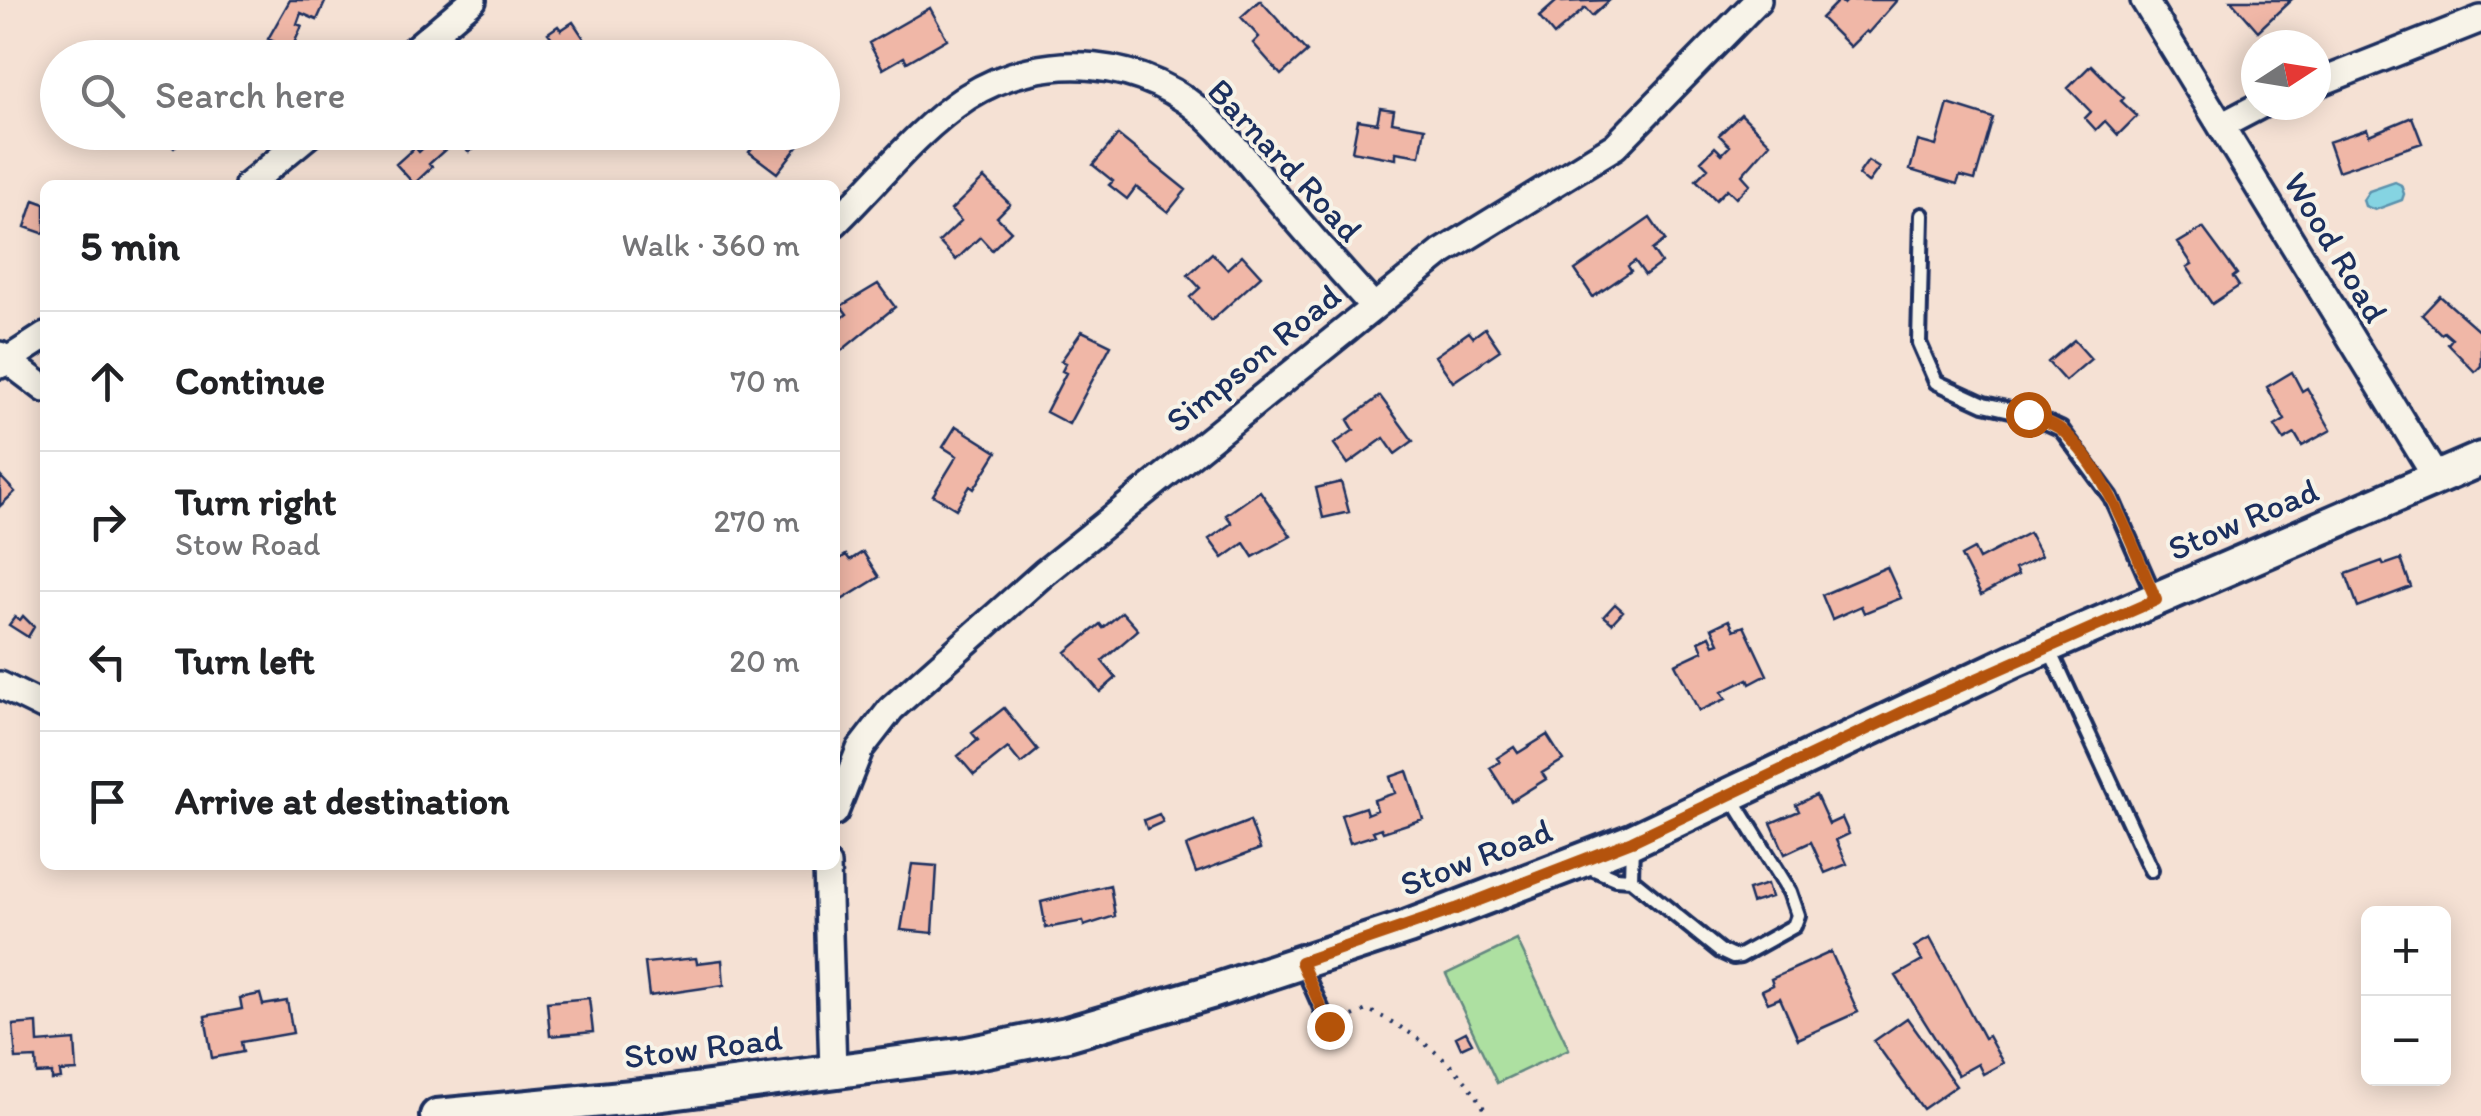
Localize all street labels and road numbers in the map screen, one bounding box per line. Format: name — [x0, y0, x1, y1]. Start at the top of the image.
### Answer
street label: Barnard Road — [1199, 70, 1371, 250]
street label: Wood Road — [2275, 164, 2397, 330]
street label: Simpson Road — [1157, 275, 1349, 441]
street label: Stow Road — [2162, 469, 2324, 569]
street label: Stow Road — [1394, 809, 1558, 905]
street label: Stow Road — [621, 1016, 785, 1078]

